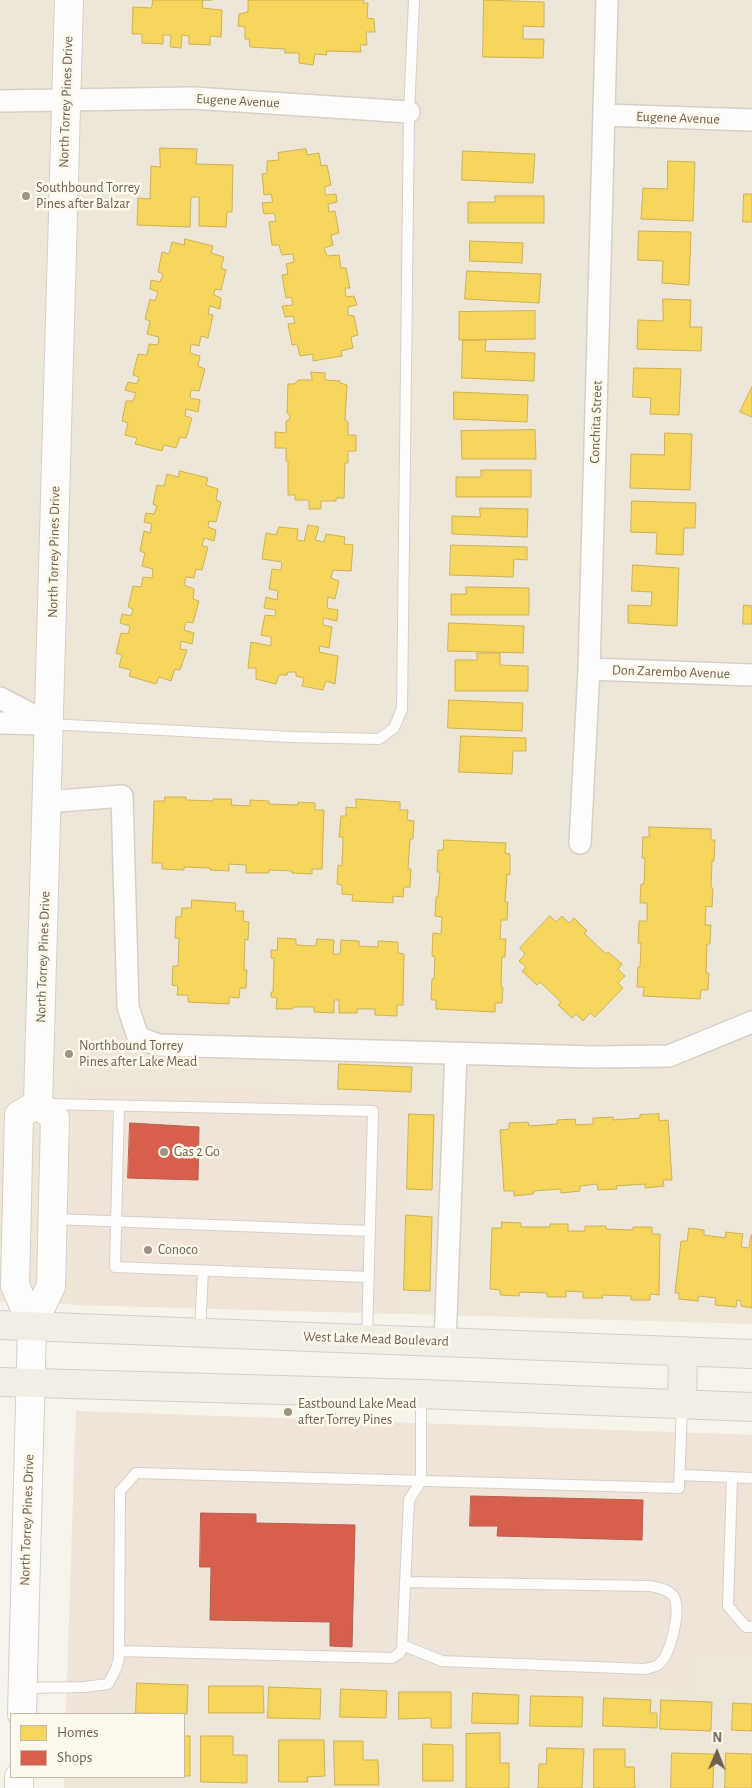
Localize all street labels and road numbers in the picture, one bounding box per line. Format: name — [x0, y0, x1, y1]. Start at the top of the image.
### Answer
street label: North Torrey Pines Drive — [55, 36, 77, 168]
street label: Eugene Avenue — [196, 90, 280, 112]
street label: Eugene Avenue — [636, 108, 720, 128]
street label: Conchita Street — [586, 380, 606, 464]
street label: North Torrey Pines Drive — [44, 486, 64, 618]
street label: Don Zarembo Avenue — [612, 662, 730, 682]
street label: North Torrey Pines Drive — [32, 891, 54, 1023]
street label: West Lake Mead Boulevard — [303, 1328, 449, 1350]
street label: North Torrey Pines Drive — [16, 1454, 38, 1586]

